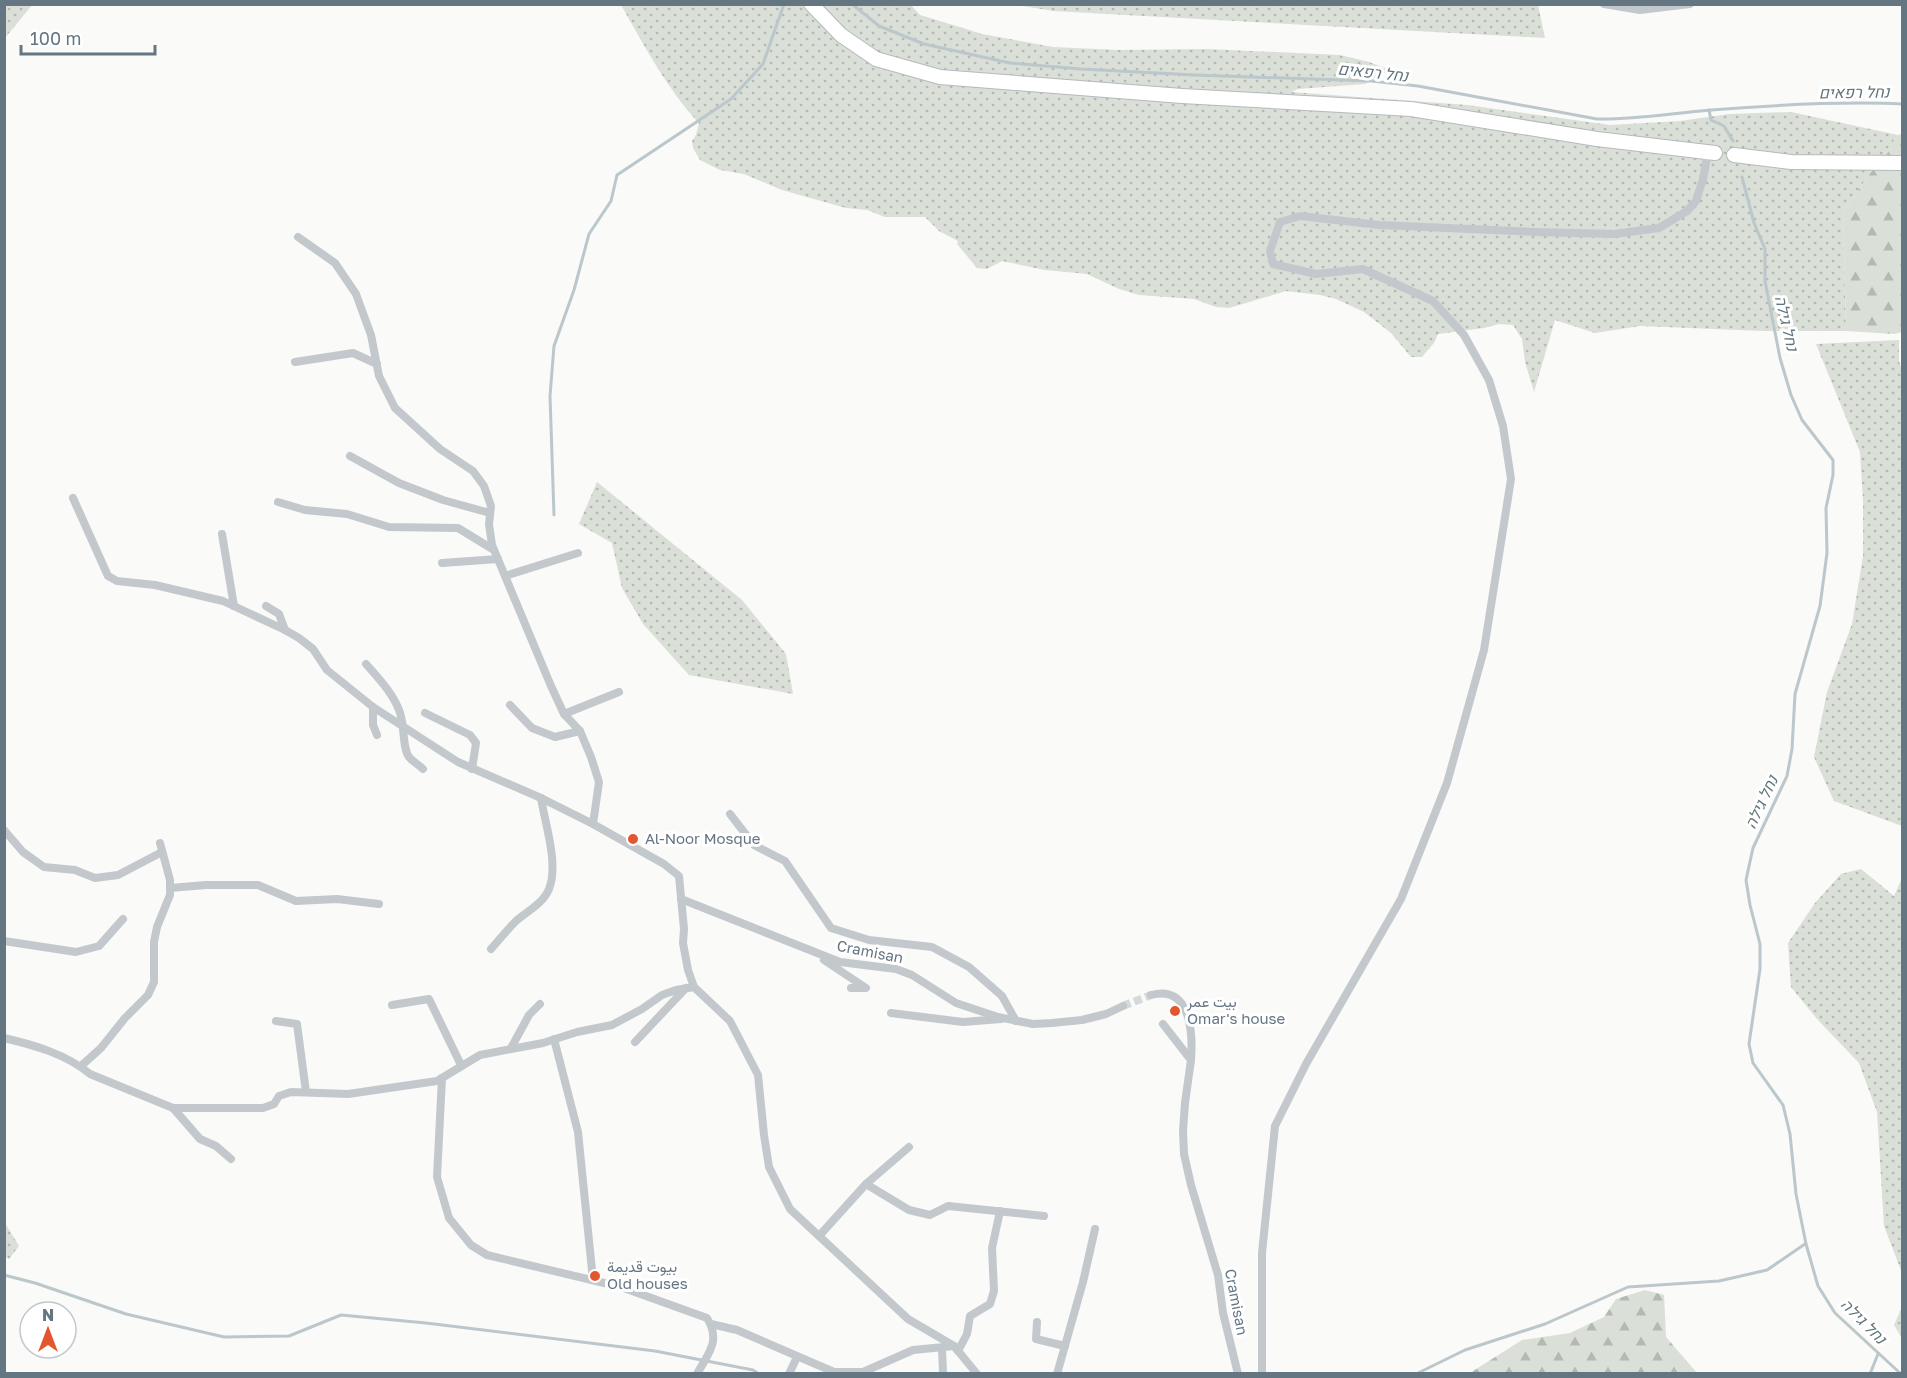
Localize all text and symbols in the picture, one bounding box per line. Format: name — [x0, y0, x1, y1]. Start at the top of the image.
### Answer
scale bar — [21, 18, 154, 56]
text: 100 m — [30, 27, 81, 49]
water label: נחל רפאים — [1337, 58, 1410, 86]
water label: נחל רפאים — [1818, 81, 1891, 103]
water label: נחל גילה — [1771, 293, 1803, 354]
water label: נחל גילה — [1740, 771, 1782, 832]
place label: Al-Noor Mosque — [645, 829, 761, 847]
marker: Al-Noor Mosque — [626, 832, 640, 846]
street label: Cramisan — [835, 936, 905, 966]
place label: بيت عمر Omar's house — [1186, 992, 1286, 1027]
marker: بيت عمر Omar's house — [1168, 1004, 1182, 1018]
place label: بيوت قديمة Old houses — [607, 1257, 688, 1292]
street label: Cramisan — [1222, 1267, 1252, 1337]
marker: بيوت قديمة Old houses — [588, 1269, 602, 1283]
water label: נחל גילה — [1837, 1294, 1892, 1349]
north arrow — [18, 1300, 78, 1360]
text: N — [42, 1305, 54, 1325]

